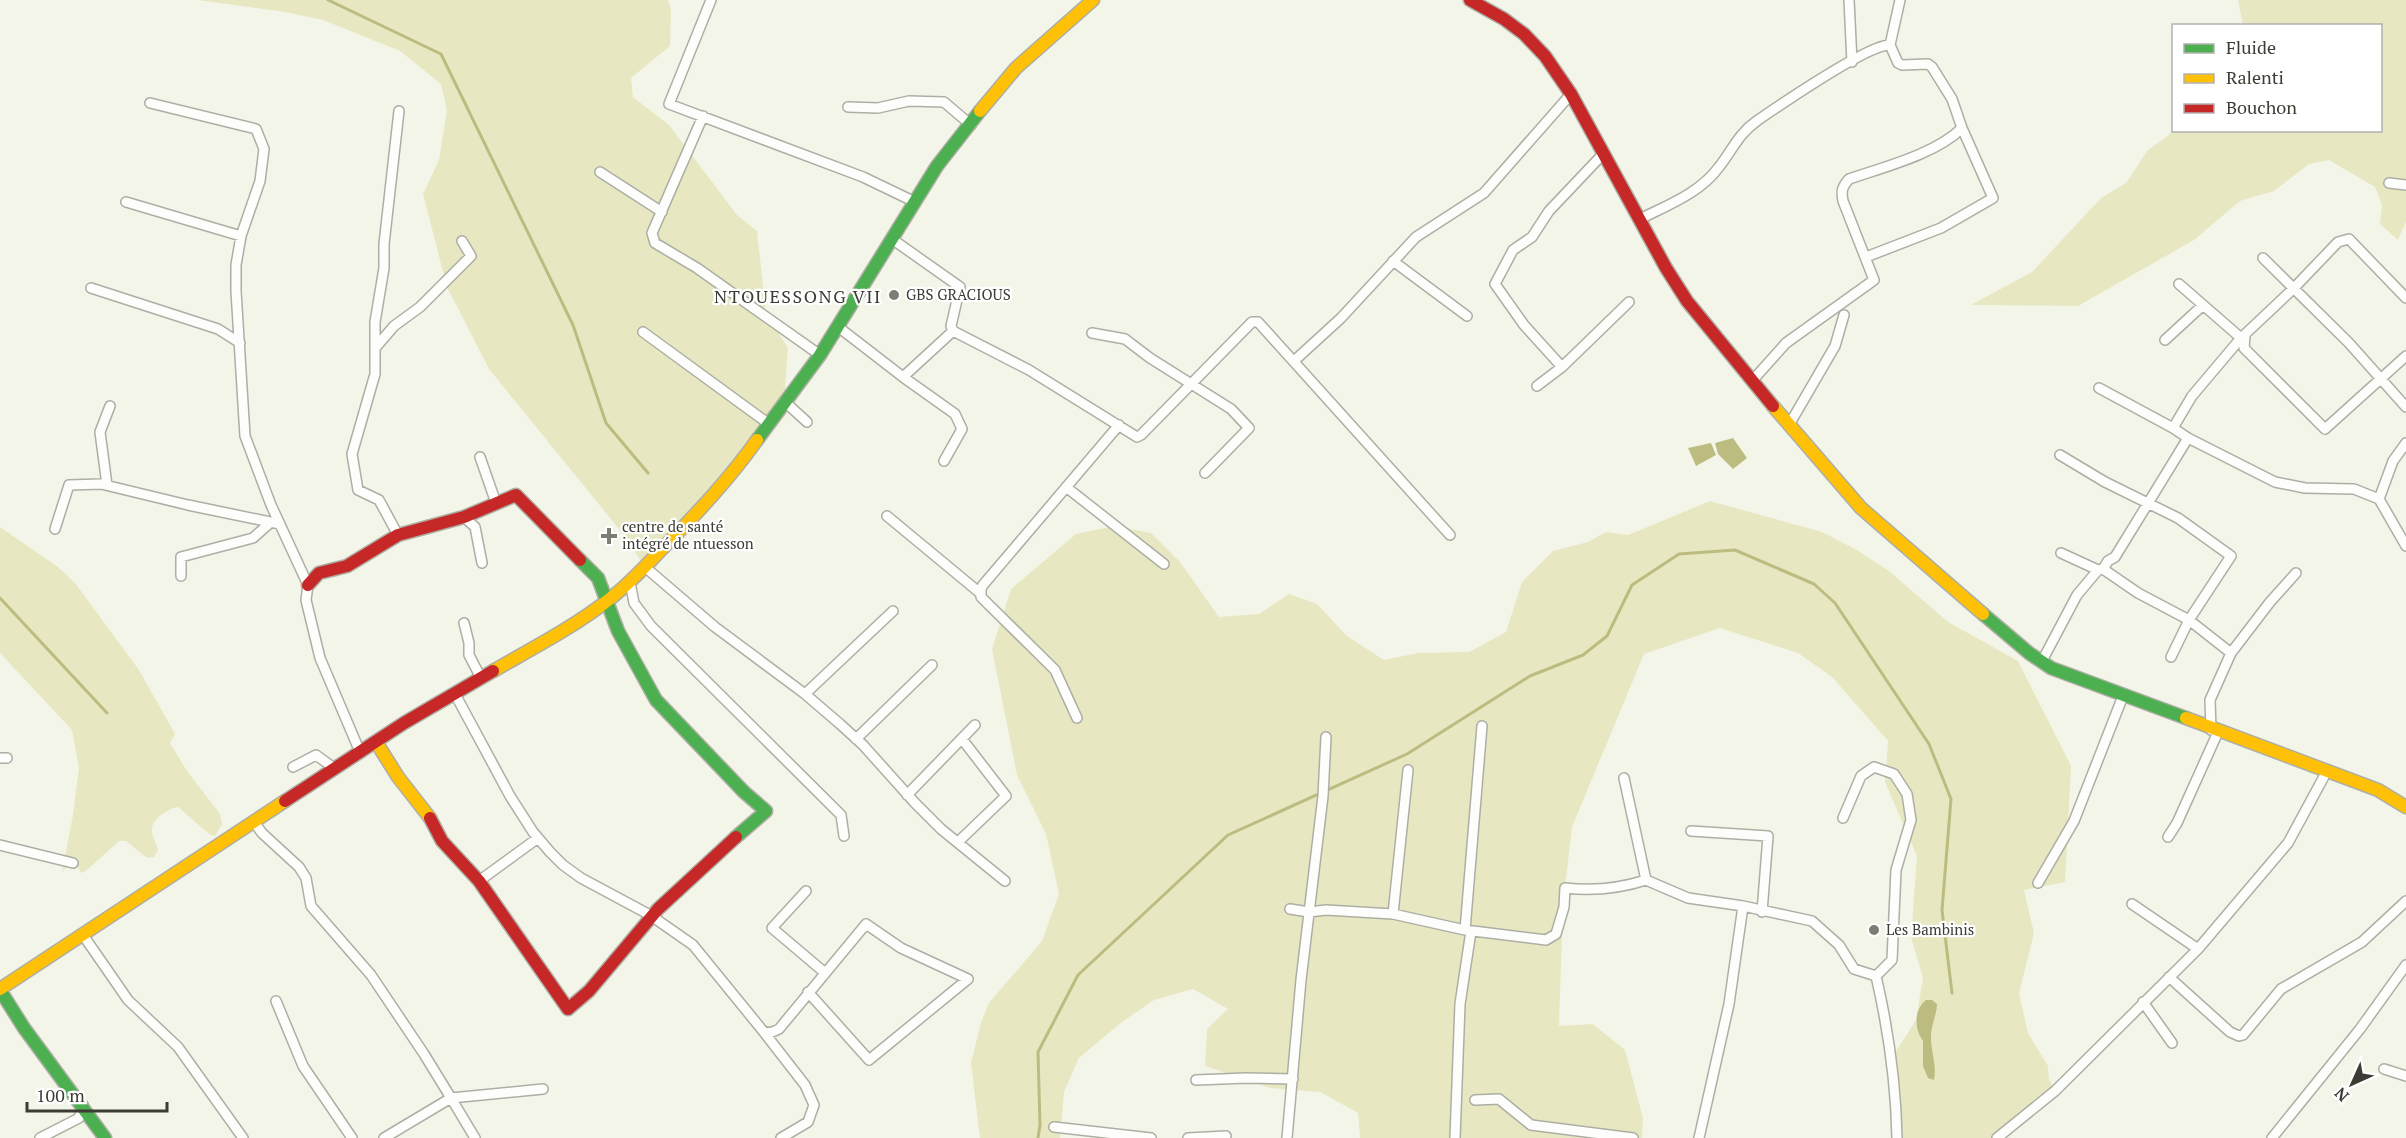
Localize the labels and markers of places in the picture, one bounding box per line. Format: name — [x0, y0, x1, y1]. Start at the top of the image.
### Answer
place label: GBS GRACIOUS — [906, 284, 1011, 304]
marker: GBS GRACIOUS — [887, 288, 901, 302]
place label: centre de santé intégré de ntuesson — [622, 516, 754, 553]
marker: centre de santé intégré de ntuesson — [600, 527, 618, 545]
place label: Les Bambinis — [1886, 919, 1974, 939]
marker: Les Bambinis — [1867, 923, 1881, 937]

